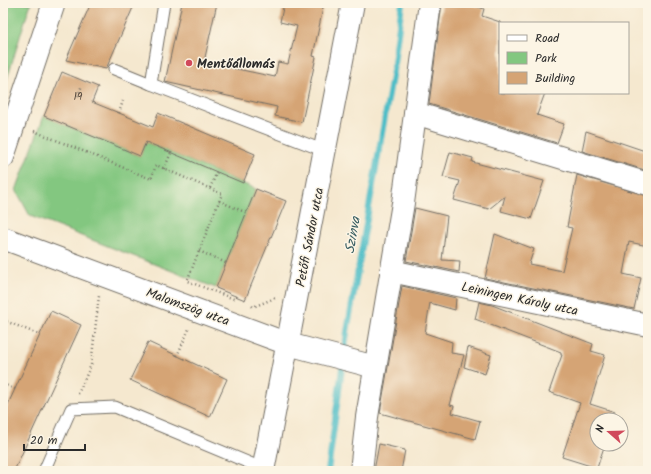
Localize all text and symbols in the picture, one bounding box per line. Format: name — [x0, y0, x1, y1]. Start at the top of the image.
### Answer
legend — [499, 22, 629, 94]
text: Road — [535, 29, 560, 48]
text: Park — [535, 49, 557, 68]
place label: Mentőállomás — [197, 54, 275, 75]
marker: Mentőállomás — [184, 58, 194, 68]
text: Building — [535, 69, 575, 88]
house number: 19 — [74, 88, 83, 106]
street label: Petőfi Sándor utca — [291, 186, 330, 289]
water label: Szinva — [339, 214, 367, 255]
street label: Leiningen Károly utca — [459, 277, 580, 322]
street label: Malomszög utca — [143, 283, 232, 332]
north arrow — [589, 412, 629, 452]
text: N — [591, 423, 610, 435]
scale bar — [24, 426, 85, 452]
text: 20 m — [30, 431, 58, 450]

